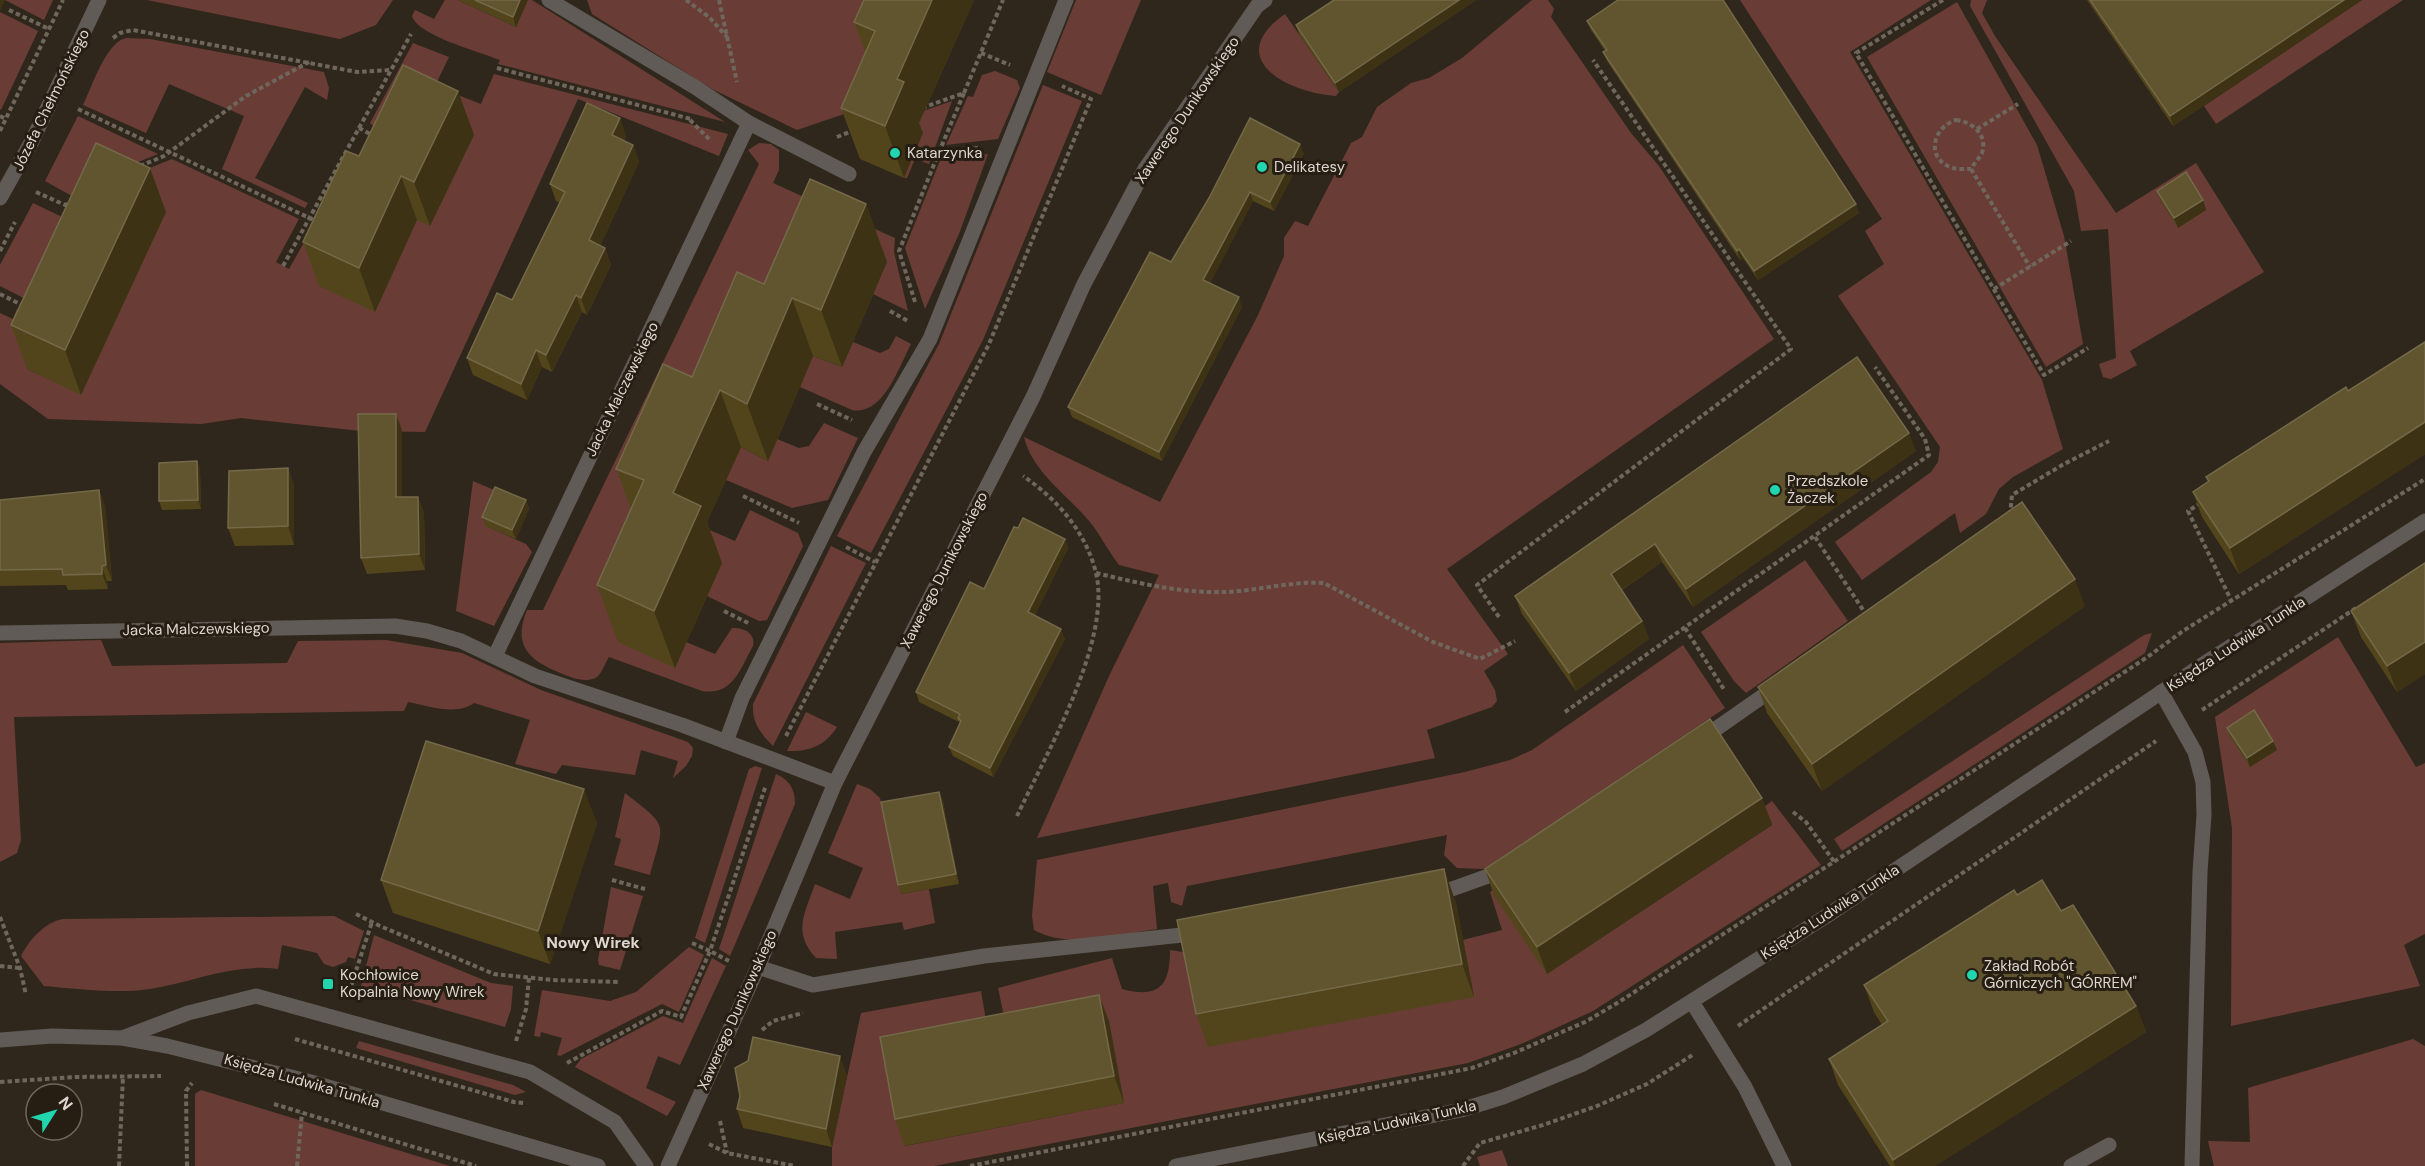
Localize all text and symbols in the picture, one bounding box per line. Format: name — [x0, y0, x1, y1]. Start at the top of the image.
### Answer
street label: Józefa Chełmońskiego — [8, 26, 94, 174]
street label: Xawerego Dunikowskiego — [1130, 32, 1244, 187]
place label: Katarzynka — [907, 143, 982, 163]
marker: Katarzynka — [888, 146, 902, 160]
place label: Delikatesy — [1274, 157, 1346, 177]
marker: Delikatesy — [1255, 160, 1269, 174]
street label: Jacka Malczewskiego — [581, 318, 663, 460]
place label: Przedszkole Żaczek — [1787, 471, 1868, 508]
marker: Przedszkole Żaczek — [1768, 483, 1782, 497]
street label: Xawerego Dunikowskiego — [896, 488, 992, 652]
street label: Księdza Ludwika Tunkla — [2163, 592, 2309, 696]
street label: Jacka Malczewskiego — [122, 618, 270, 640]
street label: Księdza Ludwika Tunkla — [1757, 860, 1903, 964]
street label: Xawerego Dunikowskiego — [693, 927, 781, 1093]
district label: Nowy Wirek — [546, 932, 641, 953]
place label: Zakład Robót Górniczych "GÓRREM" — [1984, 956, 2137, 993]
place label: Kochłowice Kopalnia Nowy Wirek — [340, 965, 485, 1002]
marker: Zakład Robót Górniczych "GÓRREM" — [1965, 968, 1979, 982]
marker: Kochłowice Kopalnia Nowy Wirek — [321, 977, 335, 991]
street label: Księdza Ludwika Tunkla — [222, 1049, 382, 1113]
north arrow — [24, 1082, 84, 1142]
text: N — [54, 1092, 77, 1114]
street label: Księdza Ludwika Tunkla — [1316, 1095, 1478, 1149]

